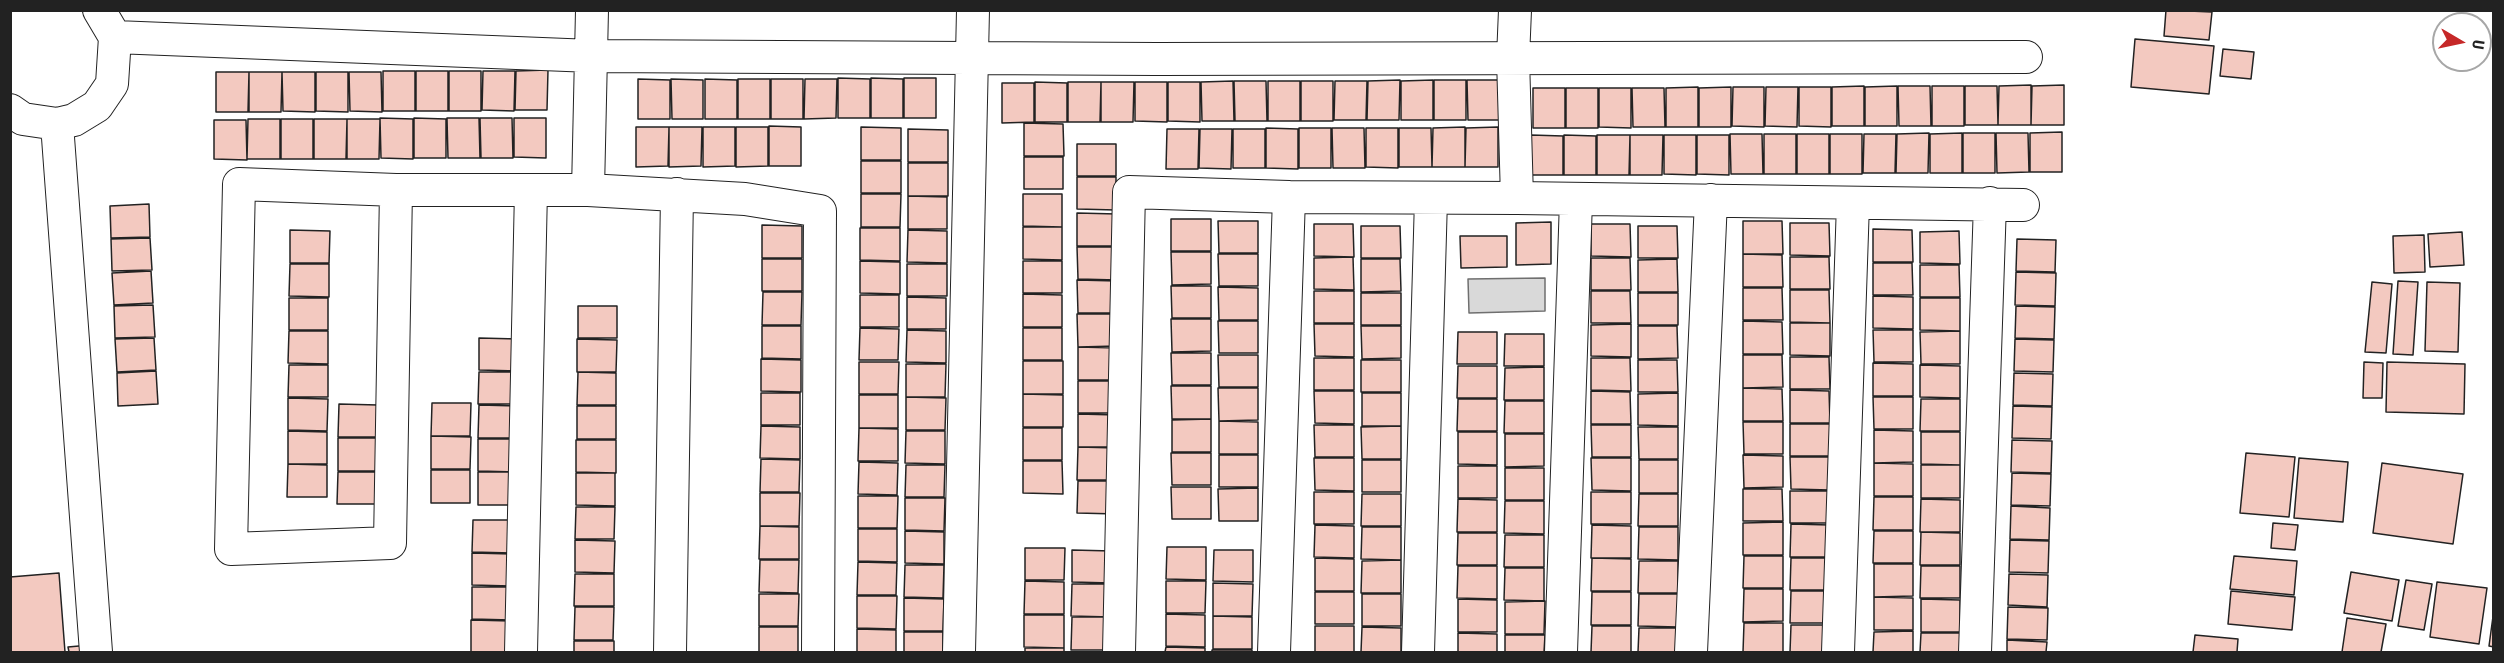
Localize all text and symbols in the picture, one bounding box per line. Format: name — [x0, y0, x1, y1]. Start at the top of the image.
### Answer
north arrow — [2432, 12, 2492, 72]
text: U — [2468, 39, 2488, 51]

